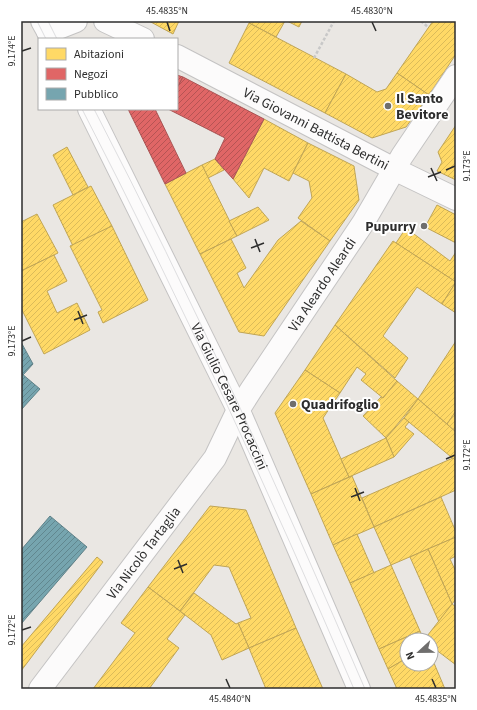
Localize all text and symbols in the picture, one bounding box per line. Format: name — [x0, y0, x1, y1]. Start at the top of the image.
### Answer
text: 45.4835°N — [146, 4, 188, 18]
text: 45.4830°N — [351, 4, 393, 18]
text: 9.174°E — [5, 36, 19, 66]
legend — [38, 38, 178, 110]
text: Abitazioni — [74, 46, 124, 63]
text: Negozi — [74, 66, 108, 83]
street label: Via Giovanni Battista Bertini — [239, 83, 392, 176]
text: Pubblico — [74, 86, 118, 103]
place label: Il Santo Bevitore — [396, 89, 448, 125]
marker: Il Santo Bevitore — [383, 101, 393, 111]
text: 9.173°E — [460, 151, 474, 181]
place label: Pupurry — [365, 217, 417, 237]
marker: Pupurry — [419, 221, 429, 231]
street label: Via Aleardo Aleardi — [284, 234, 361, 336]
street label: Via Giulio Cesare Procaccini — [185, 320, 272, 473]
text: 9.173°E — [5, 326, 19, 356]
place label: Quadrifoglio — [301, 395, 379, 415]
marker: Quadrifoglio — [288, 399, 298, 409]
text: 9.172°E — [460, 440, 474, 470]
street label: Via Nicolò Tartaglia — [102, 503, 186, 604]
text: 9.172°E — [5, 615, 19, 645]
north arrow — [399, 632, 439, 672]
text: N — [402, 649, 419, 662]
text: 45.4840°N — [209, 692, 251, 706]
text: 45.4835°N — [415, 692, 457, 706]

